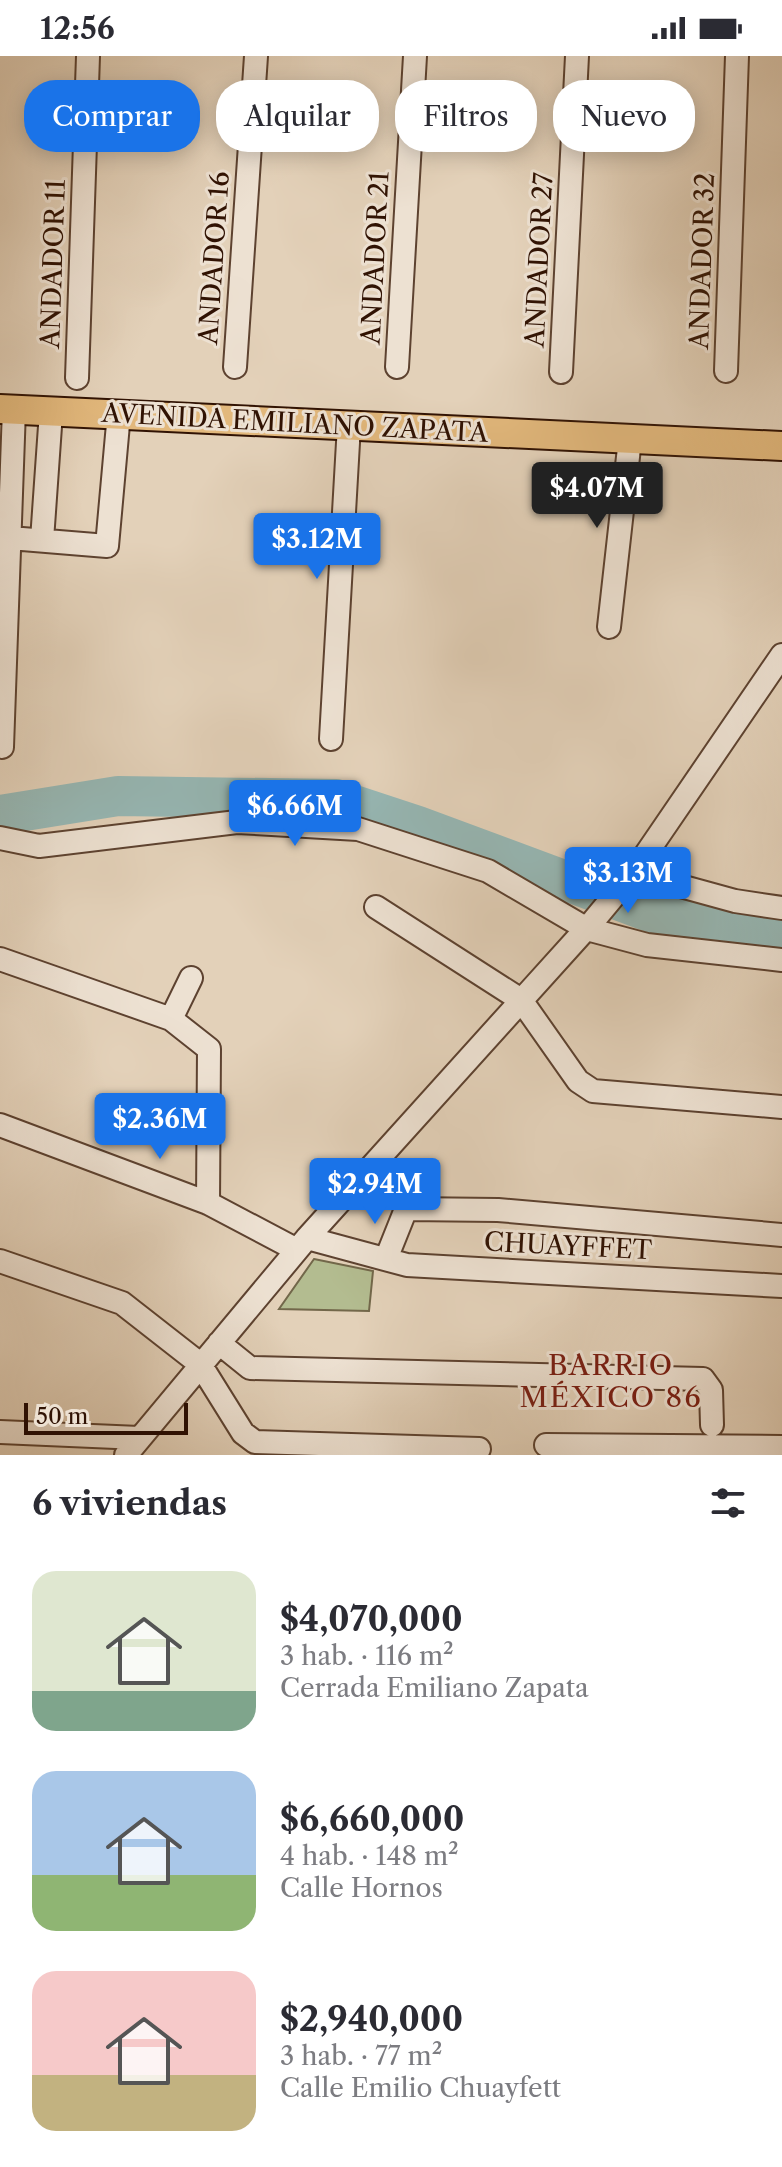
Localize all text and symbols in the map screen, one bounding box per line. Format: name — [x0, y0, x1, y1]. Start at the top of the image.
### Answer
text: 12:56 — [40, 10, 115, 47]
chip: Comprar — [24, 80, 200, 152]
chip: Alquilar — [216, 80, 379, 152]
chip: Filtros — [395, 80, 537, 152]
chip: Nuevo — [553, 80, 695, 152]
street label: ANDADOR 16 — [192, 170, 236, 347]
street label: ANDADOR 21 — [354, 171, 396, 346]
street label: ANDADOR 27 — [518, 171, 560, 349]
street label: ANDADOR 32 — [683, 172, 721, 351]
street label: ANDADOR 11 — [34, 179, 72, 350]
street label: AVENIDA EMILIANO ZAPATA — [100, 397, 490, 449]
pin: $4.07M — [532, 462, 662, 530]
text: $4.07M — [550, 472, 644, 504]
pin: $3.12M — [252, 513, 382, 581]
text: $3.12M — [271, 523, 363, 555]
pin: $6.66M — [230, 780, 360, 848]
text: $6.66M — [247, 790, 343, 822]
pin: $3.13M — [563, 847, 693, 915]
text: $3.13M — [583, 857, 673, 889]
pin: $2.36M — [95, 1093, 225, 1161]
text: $2.36M — [113, 1103, 207, 1135]
pin: $2.94M — [310, 1158, 440, 1226]
text: $2.94M — [328, 1168, 422, 1200]
street label: CHUAYFFET — [483, 1226, 653, 1266]
district label: BARRIO MÉXICO 86 — [519, 1348, 703, 1414]
scale bar — [24, 1399, 188, 1435]
text: 50 m — [36, 1403, 88, 1430]
icon: filters — [706, 1481, 750, 1525]
text: 6 viviendas — [32, 1482, 227, 1524]
text: $4,070,000 — [280, 1598, 463, 1640]
icon: home — [96, 1603, 192, 1699]
text: 3 hab. · 116 m² — [280, 1640, 454, 1672]
text: Cerrada Emiliano Zapata — [280, 1672, 589, 1704]
text: $6,660,000 — [280, 1798, 464, 1840]
icon: home — [96, 1803, 192, 1899]
text: 4 hab. · 148 m² — [280, 1840, 459, 1872]
text: Calle Hornos — [280, 1872, 443, 1904]
text: $2,940,000 — [280, 1998, 463, 2040]
icon: home — [96, 2003, 192, 2099]
text: 3 hab. · 77 m² — [280, 2040, 442, 2072]
text: Calle Emilio Chuayfett — [280, 2072, 561, 2104]

